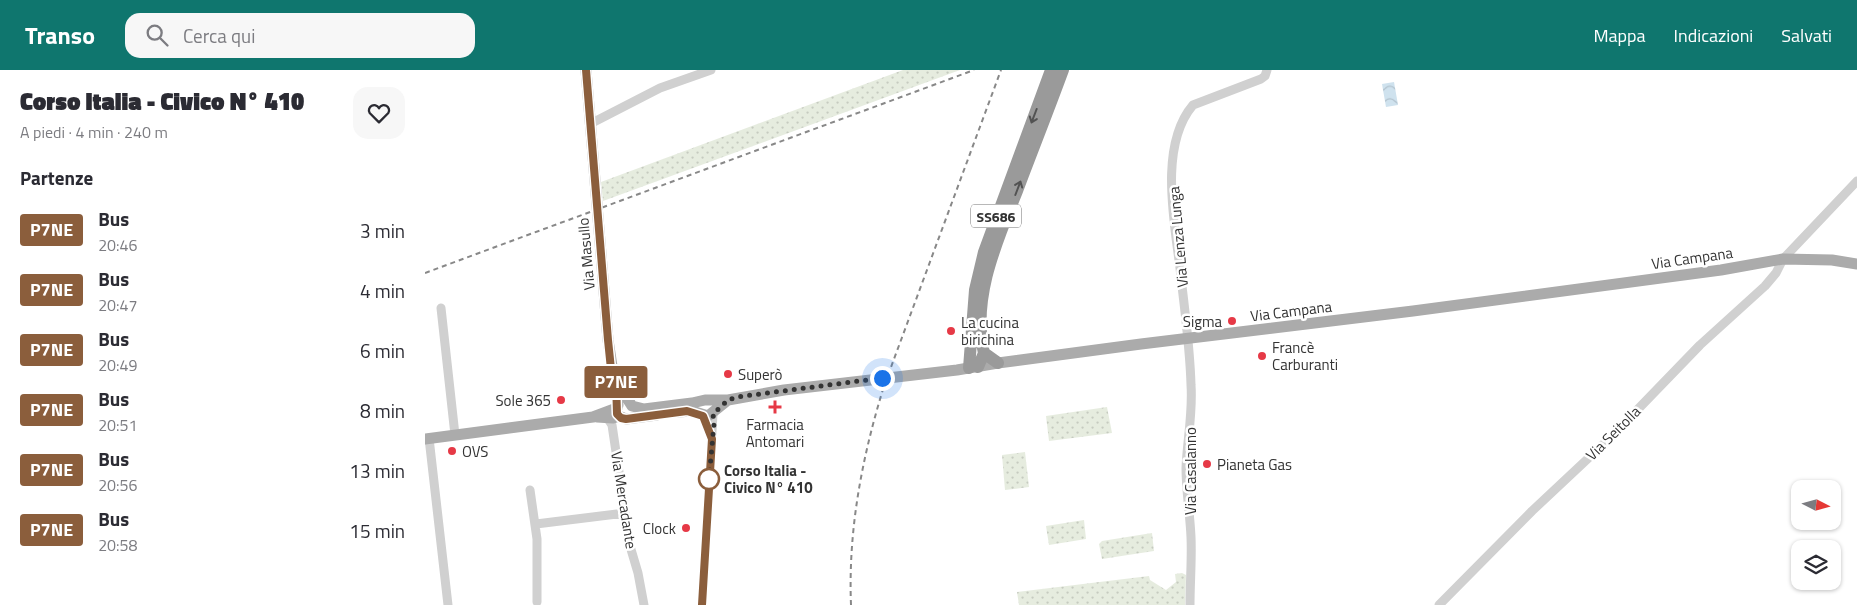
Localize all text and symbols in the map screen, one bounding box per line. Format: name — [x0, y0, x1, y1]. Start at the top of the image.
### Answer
search box — [125, 13, 475, 58]
text: Transo — [25, 17, 95, 53]
icon: search — [143, 21, 171, 49]
text: Cerca qui — [183, 21, 255, 50]
text: Mappa — [1593, 22, 1646, 49]
text: Indicazioni — [1674, 22, 1753, 49]
text: Salvati — [1781, 22, 1832, 49]
text: Corso Italia - Civico N° 410 — [20, 83, 304, 119]
button: heart — [353, 87, 405, 139]
one-way arrow — [1029, 107, 1038, 123]
text: A piedi · 4 min · 240 m — [20, 120, 168, 144]
text: Partenze — [20, 163, 93, 192]
one-way arrow — [1014, 181, 1023, 196]
street label: Via Lenza Lunga — [1162, 185, 1194, 289]
text: Bus — [98, 204, 129, 233]
road number: SS686 — [971, 204, 1021, 228]
text: P7NE — [30, 216, 73, 243]
text: 3 min — [360, 216, 405, 245]
street label: Via Masullo — [571, 217, 601, 291]
text: 20:46 — [98, 233, 137, 257]
street label: Via Campana — [1650, 241, 1735, 275]
text: Bus — [98, 264, 129, 293]
text: P7NE — [30, 276, 73, 303]
text: 4 min — [360, 276, 405, 305]
text: 20:47 — [98, 293, 137, 317]
street label: Via Campana — [1249, 295, 1334, 327]
place label: Sigma — [1183, 310, 1222, 333]
place label: La cucina birichina — [961, 311, 1019, 351]
marker: Sigma — [1226, 315, 1238, 327]
text: Bus — [98, 324, 129, 353]
marker: La cucina birichina — [945, 325, 957, 337]
text: P7NE — [30, 336, 73, 363]
text: 6 min — [360, 336, 405, 365]
place label: Francè Carburanti — [1272, 336, 1338, 376]
marker: Francè Carburanti — [1256, 350, 1268, 362]
text: 20:49 — [98, 353, 137, 377]
place label: Superò — [738, 363, 783, 386]
line badge: P7NE — [581, 366, 651, 398]
your location — [870, 366, 895, 391]
text: P7NE — [594, 368, 638, 395]
marker: Superò — [722, 368, 734, 380]
text: Bus — [98, 384, 129, 413]
place label: Sole 365 — [495, 389, 551, 412]
marker: Sole 365 — [555, 394, 567, 406]
text: P7NE — [30, 396, 73, 423]
text: 8 min — [360, 396, 405, 425]
street label: Via Seitolla — [1580, 400, 1646, 466]
marker: Farmacia Antomari — [769, 401, 781, 413]
text: 20:51 — [98, 413, 137, 437]
place label: Farmacia Antomari — [746, 413, 804, 453]
street label: Via Casalanno — [1179, 427, 1202, 515]
place label: OVS — [462, 440, 488, 463]
text: Bus — [98, 444, 129, 473]
marker: OVS — [446, 445, 458, 457]
street label: Via Mercadante — [605, 450, 643, 550]
place label: Pianeta Gas — [1217, 453, 1292, 476]
text: P7NE — [30, 456, 73, 483]
text: 13 min — [349, 456, 405, 485]
marker: Pianeta Gas — [1201, 458, 1213, 470]
place label: Corso Italia - Civico N° 410 — [724, 459, 813, 499]
marker: Corso Italia - Civico N° 410 — [698, 468, 720, 490]
text: 20:56 — [98, 473, 137, 497]
north arrow — [1791, 480, 1841, 530]
map controls — [1791, 480, 1841, 590]
text: Bus — [98, 504, 129, 533]
text: P7NE — [30, 516, 73, 543]
text: 15 min — [349, 516, 405, 545]
place label: Clock — [643, 517, 676, 540]
marker: Clock — [680, 522, 692, 534]
text: 20:58 — [98, 533, 137, 557]
button: layers — [1791, 540, 1841, 590]

